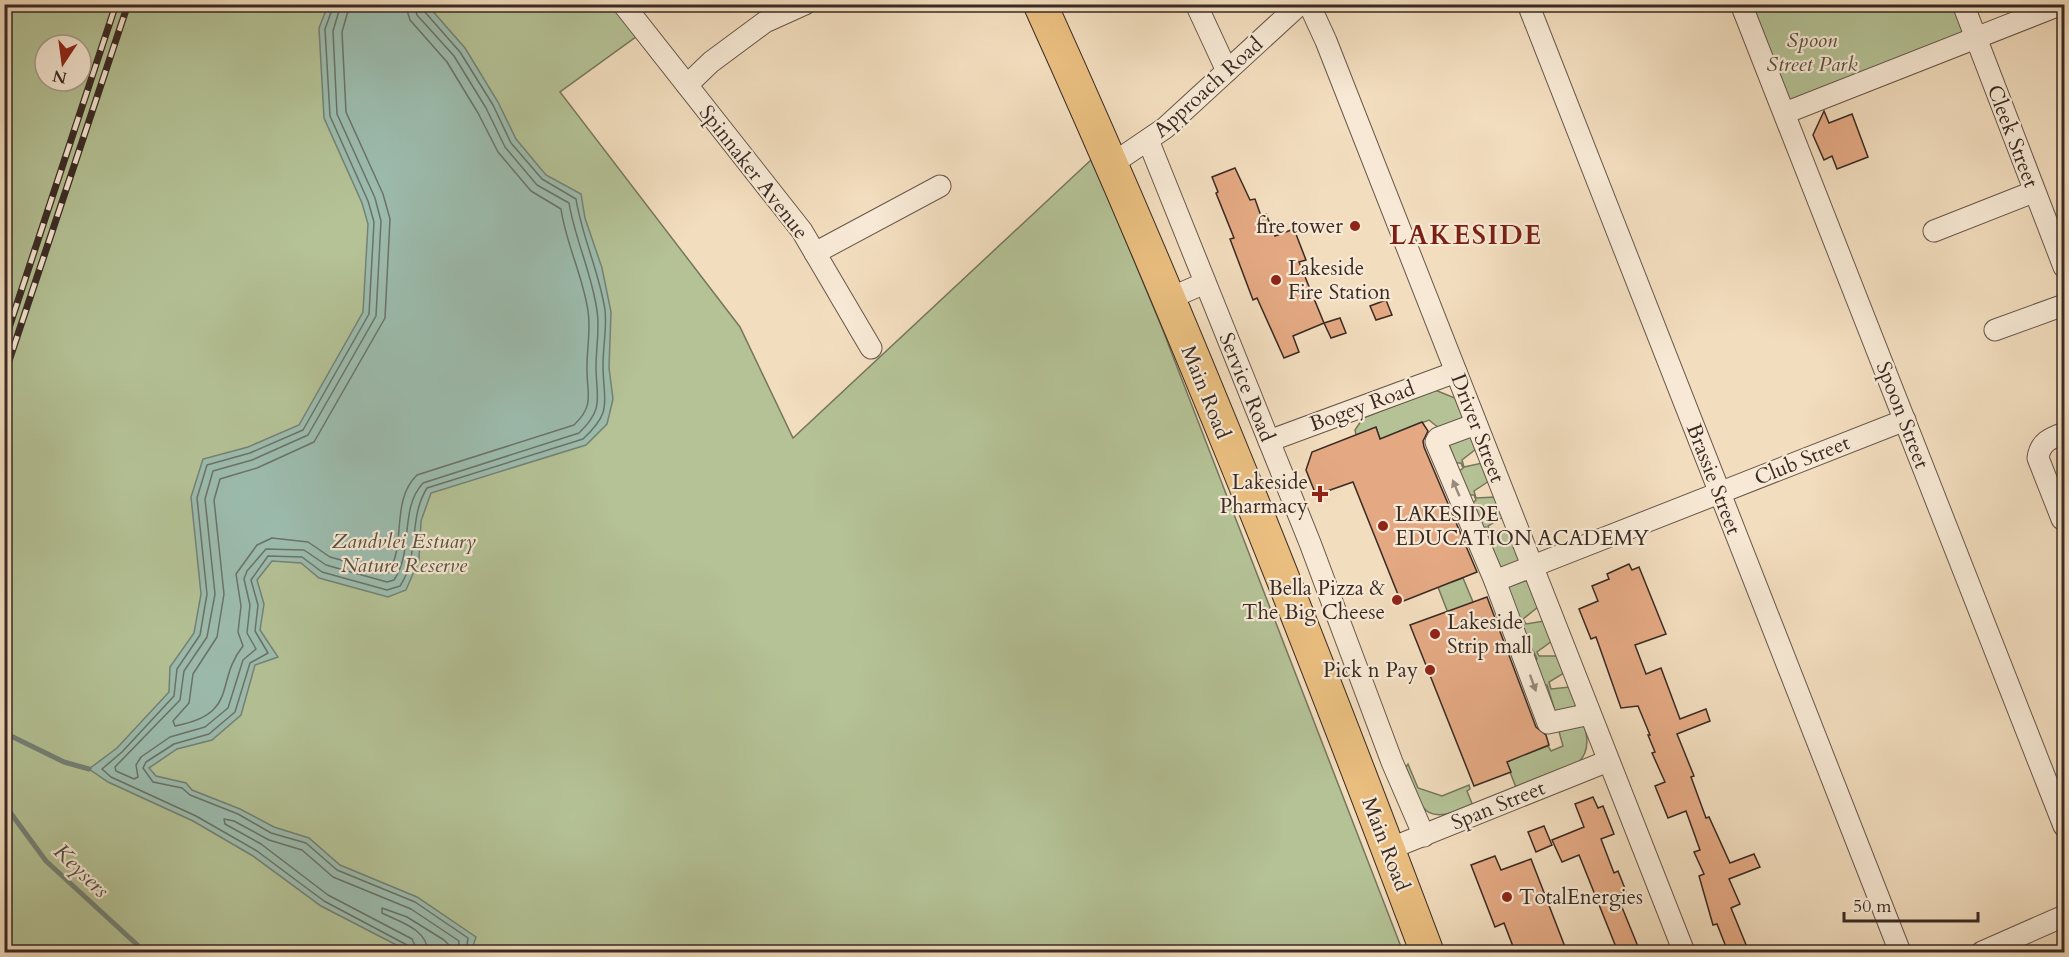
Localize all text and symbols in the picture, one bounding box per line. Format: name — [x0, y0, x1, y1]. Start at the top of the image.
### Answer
park label: Spoon Street Park — [1766, 26, 1858, 79]
street label: Approach Road — [1147, 30, 1269, 144]
north arrow — [33, 33, 93, 93]
text: N — [51, 64, 69, 89]
street label: Cleek Street — [1980, 81, 2046, 192]
street label: Spinnaker Avenue — [692, 99, 815, 245]
place label: fire tower — [1256, 212, 1343, 241]
district label: LAKESIDE — [1389, 217, 1543, 254]
marker: fire tower — [1348, 219, 1362, 233]
place label: Lakeside Fire Station — [1288, 254, 1391, 307]
marker: Lakeside Fire Station — [1269, 273, 1283, 287]
street label: Service Road — [1212, 328, 1282, 446]
street label: Main Road — [1174, 341, 1237, 443]
street label: Spoon Street — [1869, 357, 1936, 473]
street label: Driver Street — [1443, 369, 1512, 487]
street label: Bogey Road — [1306, 374, 1419, 439]
street label: Brassie Street — [1679, 420, 1748, 539]
street label: Club Street — [1750, 428, 1854, 493]
place label: Lakeside Pharmacy — [1220, 468, 1308, 521]
one-way arrow — [1451, 479, 1460, 497]
marker: Lakeside Pharmacy — [1313, 487, 1327, 501]
place label: LAKESIDE EDUCATION ACADEMY — [1395, 500, 1649, 553]
marker: LAKESIDE EDUCATION ACADEMY — [1376, 519, 1390, 533]
park label: Zandvlei Estuary Nature Reserve — [332, 527, 476, 580]
place label: Bella Pizza & The Big Cheese — [1242, 574, 1385, 627]
marker: Bella Pizza & The Big Cheese — [1390, 593, 1404, 607]
place label: Lakeside Strip mall — [1447, 608, 1532, 661]
marker: Lakeside Strip mall — [1428, 627, 1442, 641]
place label: Pick n Pay — [1323, 656, 1418, 685]
marker: Pick n Pay — [1423, 663, 1437, 677]
one-way arrow — [1529, 674, 1539, 692]
street label: Span Street — [1447, 773, 1550, 837]
street label: Main Road — [1354, 793, 1417, 895]
water label: Keysers — [47, 837, 116, 905]
place label: TotalEnergies — [1519, 883, 1643, 912]
scale bar — [1844, 885, 1978, 923]
marker: TotalEnergies — [1500, 890, 1514, 904]
text: 50 m — [1853, 894, 1892, 919]

